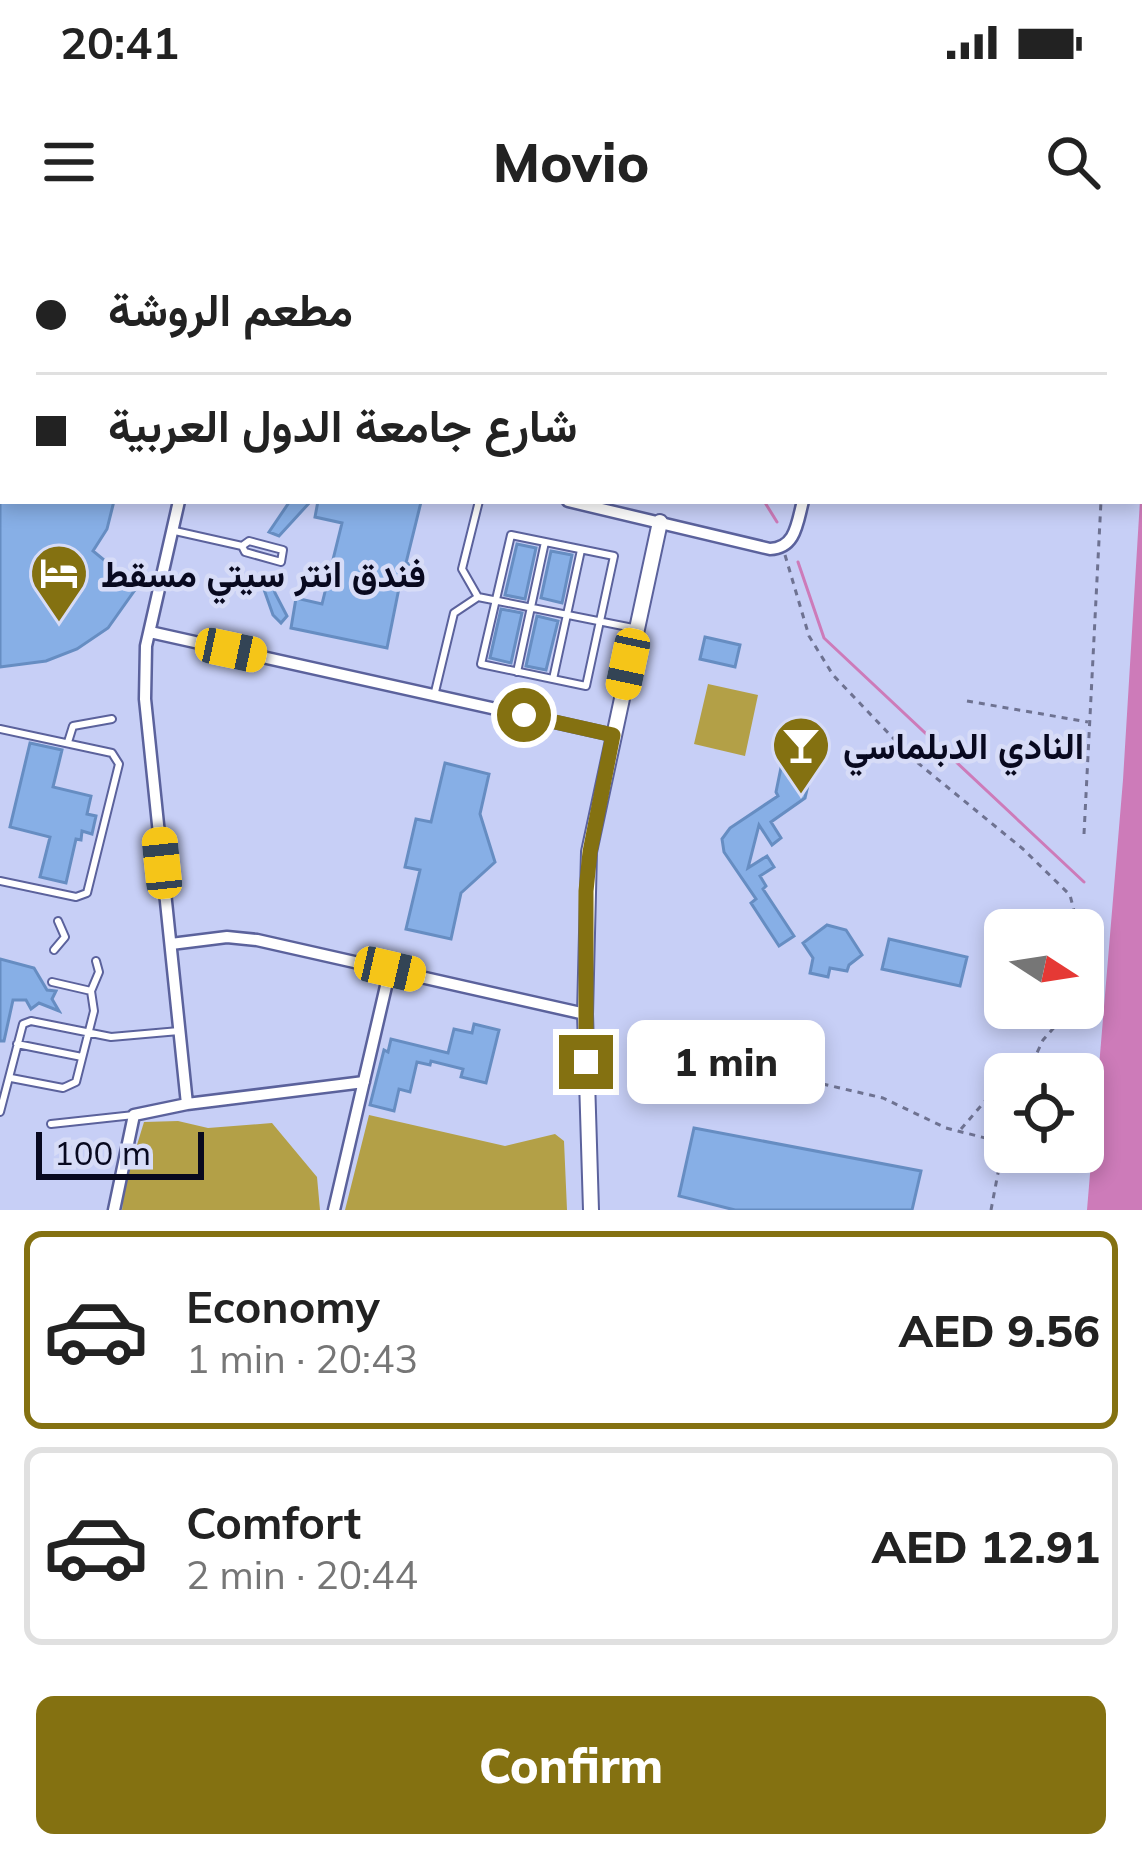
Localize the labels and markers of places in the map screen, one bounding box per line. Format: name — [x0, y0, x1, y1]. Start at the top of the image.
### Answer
hotel icon: فندق انتر سيتي مسقط — [28, 542, 90, 624]
place label: فندق انتر سيتي مسقط — [101, 551, 426, 604]
bar icon: النادي الدبلماسي — [770, 714, 832, 796]
place label: النادي الدبلماسي — [843, 723, 1084, 776]

